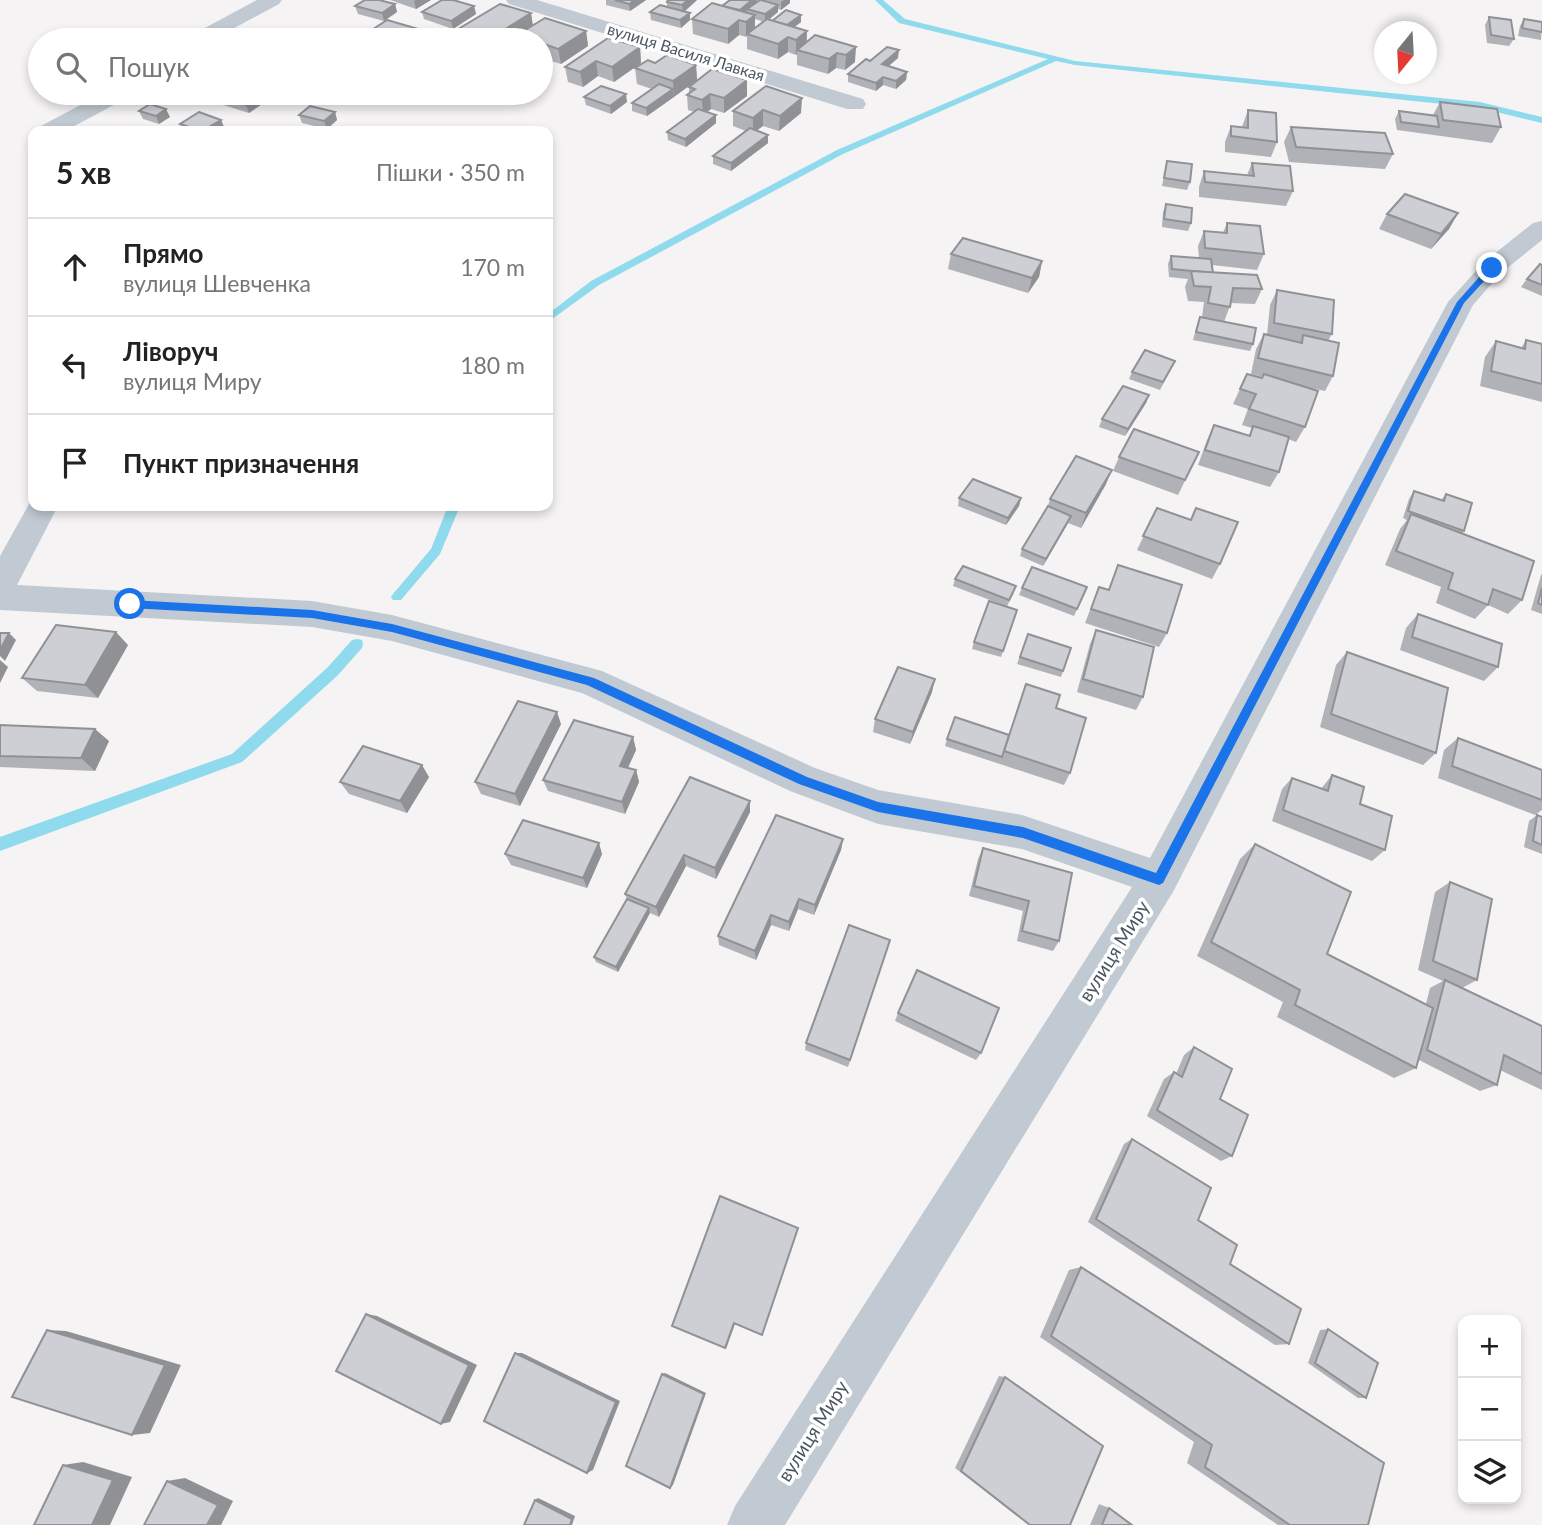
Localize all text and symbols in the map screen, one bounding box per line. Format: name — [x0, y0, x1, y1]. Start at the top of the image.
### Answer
street label: вулиця Василя Лавкая — [605, 19, 767, 84]
north arrow — [1374, 21, 1437, 84]
search box — [28, 28, 553, 105]
icon: search — [52, 48, 90, 86]
text: Пошук — [108, 51, 190, 83]
text: 5 хв — [56, 154, 111, 190]
text: Пішки · 350 m — [376, 158, 525, 186]
text: Прямо — [123, 237, 204, 269]
icon: ahead — [56, 248, 94, 286]
route end — [1476, 252, 1507, 283]
text: 170 m — [460, 253, 525, 281]
text: вулиця Шевченка — [123, 269, 311, 297]
text: Ліворуч — [123, 335, 219, 367]
icon: left — [56, 346, 94, 384]
text: 180 m — [460, 351, 525, 379]
text: вулиця Миру — [123, 367, 262, 395]
icon: arrive — [56, 444, 94, 482]
text: Пункт призначення — [123, 447, 359, 479]
route start — [114, 588, 145, 619]
street label: вулиця Миру — [1073, 896, 1154, 1005]
map controls — [1458, 1315, 1521, 1504]
button: + — [1458, 1315, 1521, 1378]
street label: вулиця Миру — [772, 1376, 853, 1485]
button: − — [1458, 1378, 1521, 1441]
button: layers — [1458, 1441, 1521, 1504]

